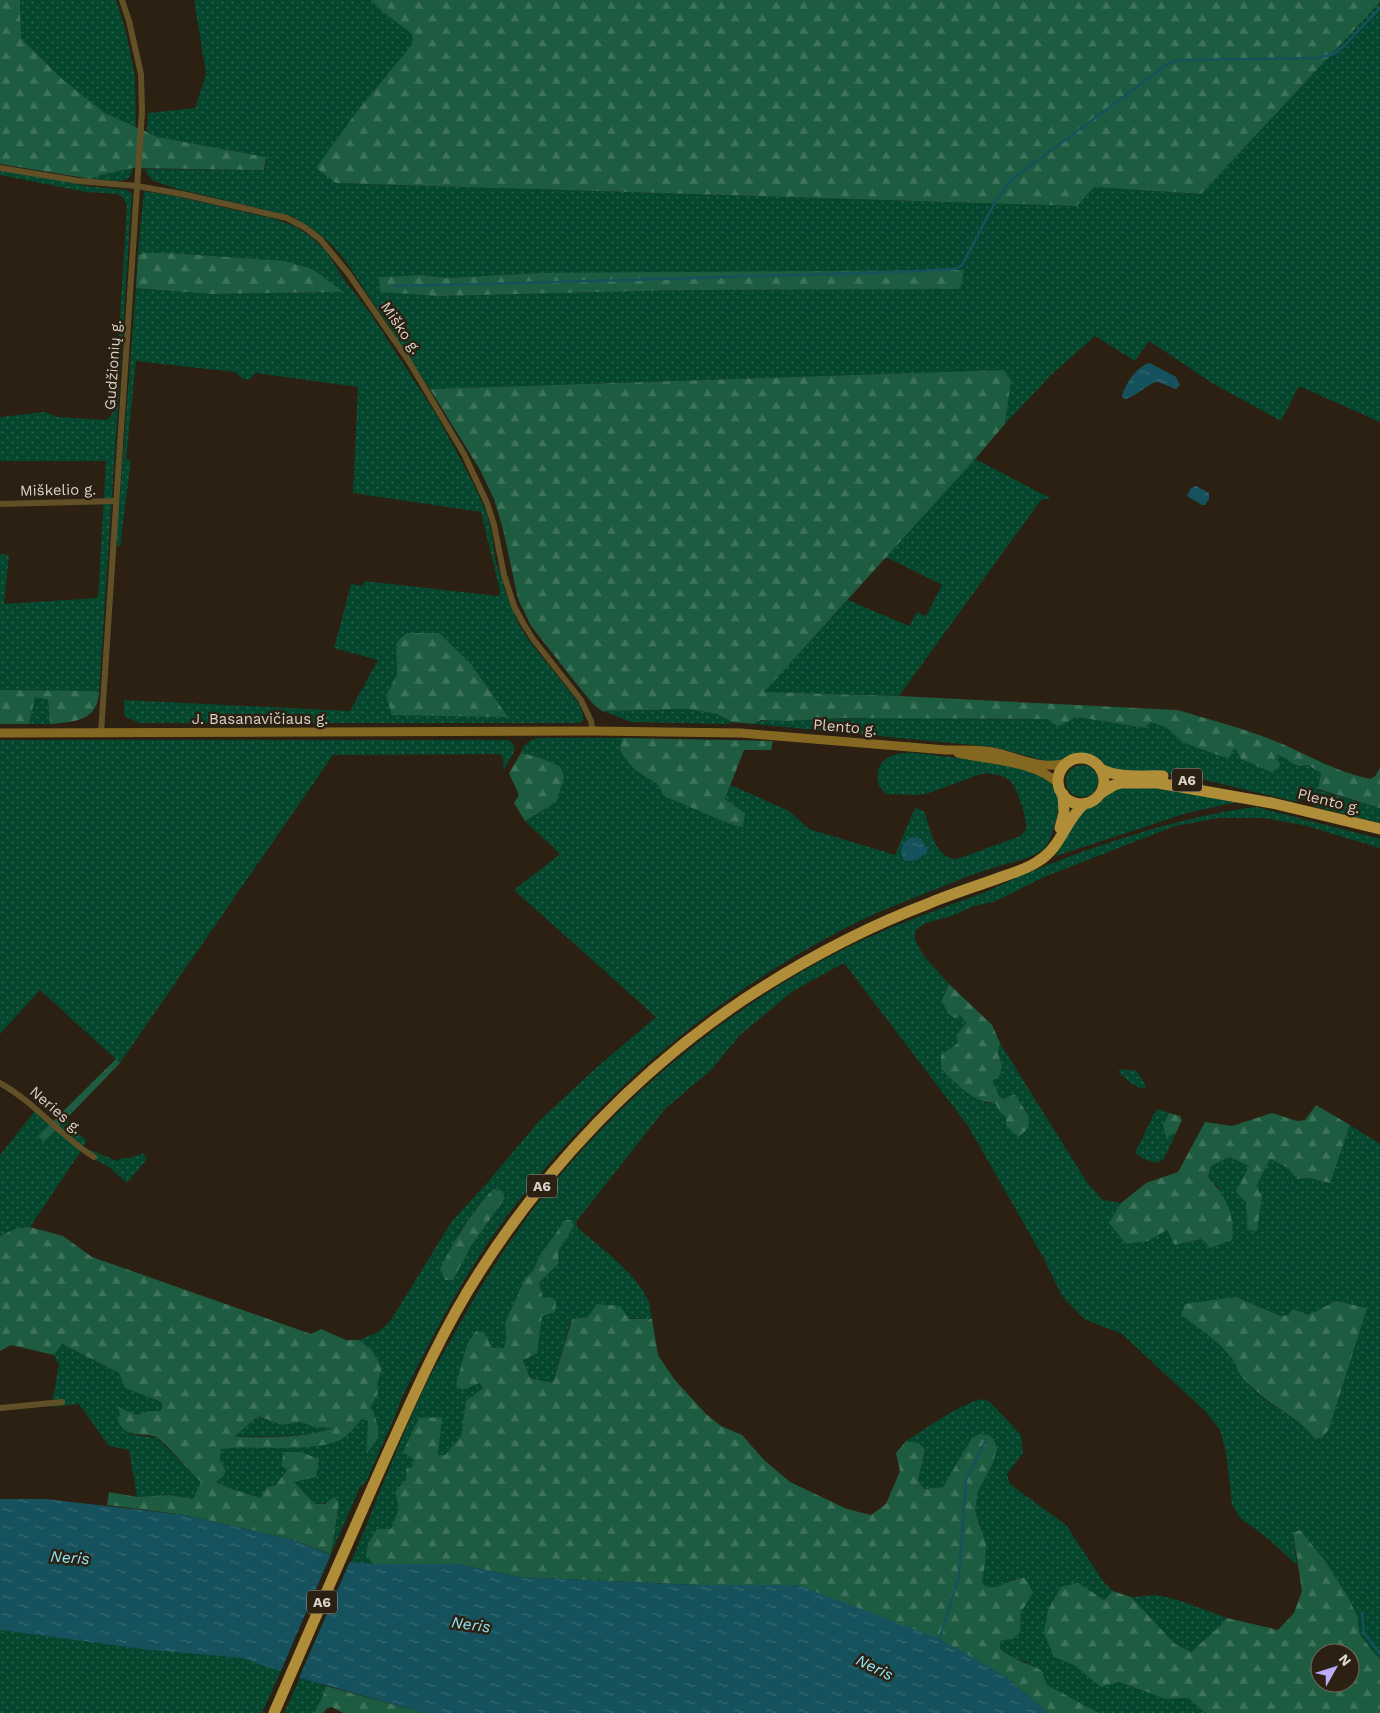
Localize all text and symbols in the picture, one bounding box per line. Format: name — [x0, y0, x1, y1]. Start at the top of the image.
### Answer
street label: Miško g. — [377, 298, 425, 358]
street label: Gudžionių g. — [101, 319, 125, 411]
street label: Miškelio g. — [20, 480, 96, 500]
street label: J. Basanavičiaus g. — [192, 710, 328, 728]
street label: Plento g. — [812, 715, 878, 739]
road number: A6 — [1172, 768, 1202, 792]
street label: Plento g. — [1296, 785, 1362, 817]
street label: Neries g. — [26, 1082, 86, 1138]
road number: A6 — [527, 1174, 557, 1198]
water label: Neris — [50, 1547, 90, 1568]
road number: A6 — [307, 1590, 337, 1614]
water label: Neris — [450, 1612, 492, 1637]
north arrow — [1310, 1643, 1360, 1693]
water label: Neris — [853, 1650, 896, 1685]
text: N — [1336, 1651, 1355, 1669]

